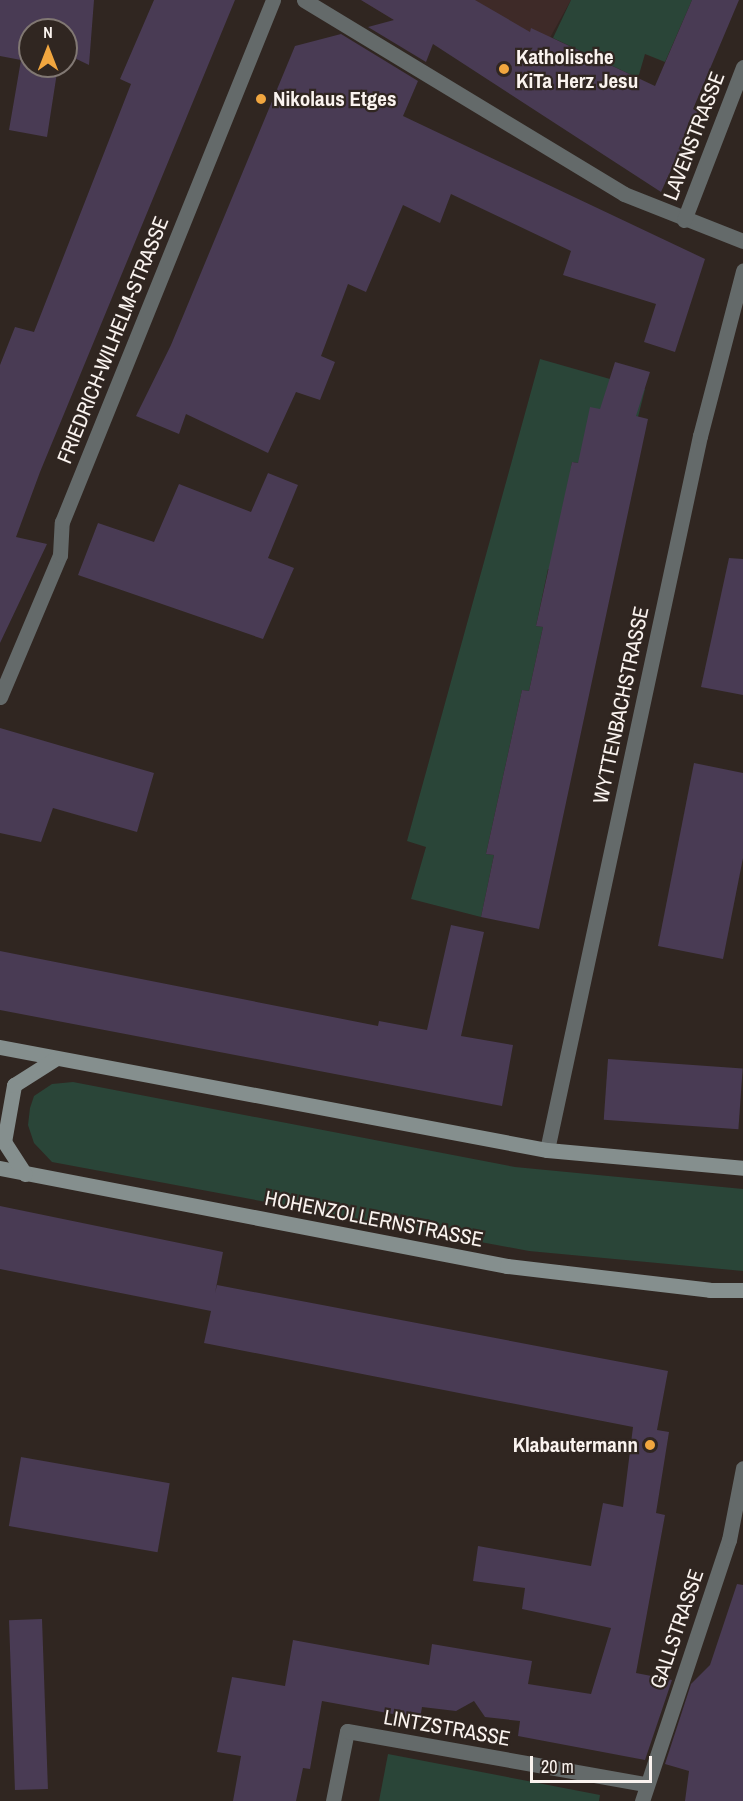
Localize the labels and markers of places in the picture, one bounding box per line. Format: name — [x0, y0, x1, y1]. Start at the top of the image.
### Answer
place label: Katholische KiTa Herz Jesu — [516, 44, 638, 94]
marker: Katholische KiTa Herz Jesu — [497, 62, 511, 76]
place label: Nikolaus Etges — [273, 86, 396, 112]
marker: Nikolaus Etges — [254, 92, 268, 106]
place label: Klabautermann — [513, 1432, 638, 1458]
marker: Klabautermann — [643, 1438, 657, 1452]

